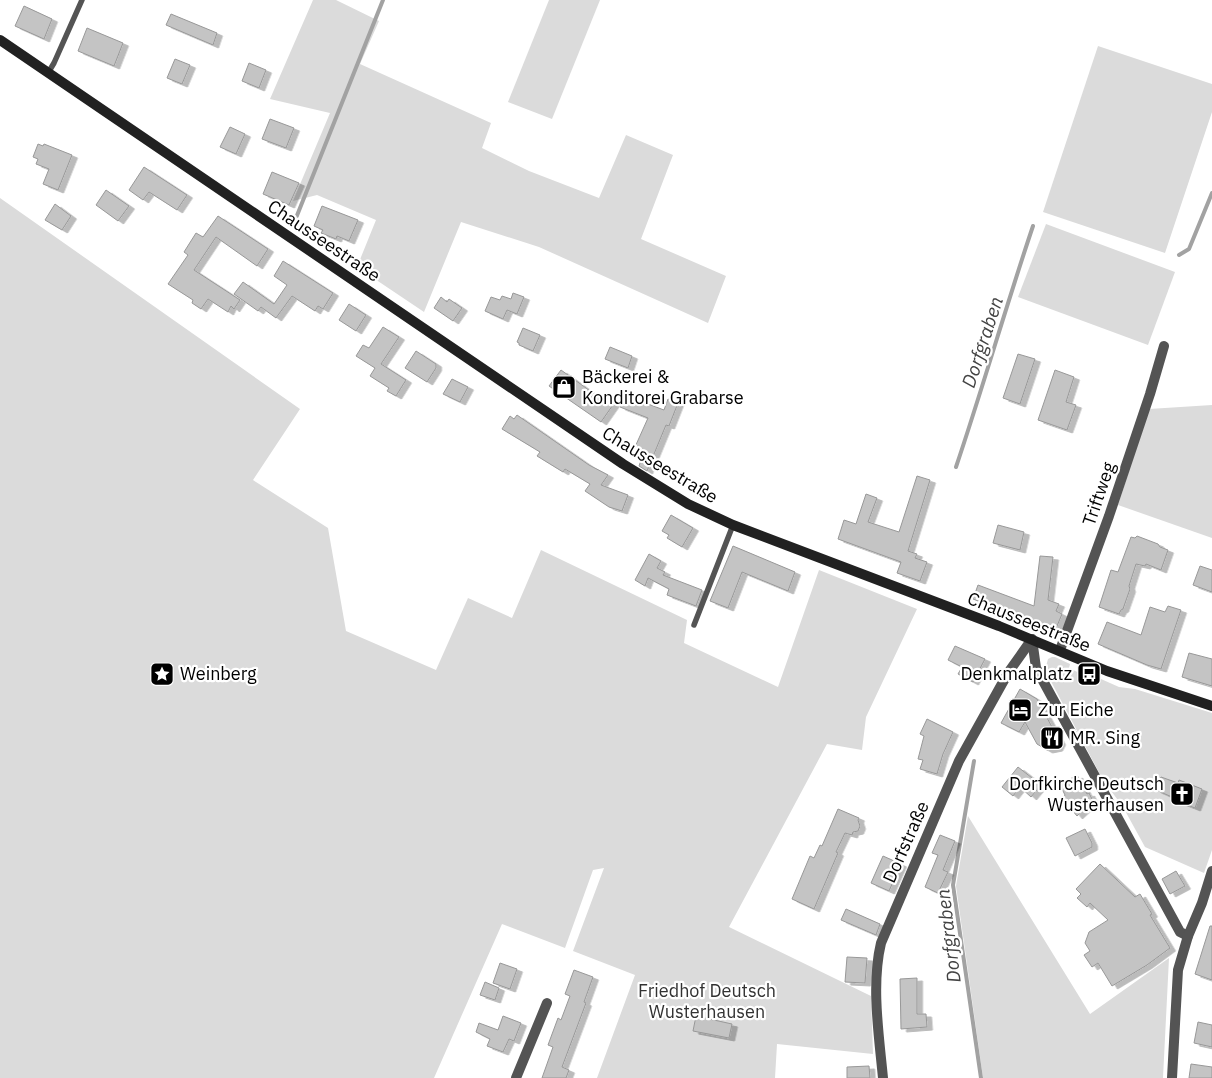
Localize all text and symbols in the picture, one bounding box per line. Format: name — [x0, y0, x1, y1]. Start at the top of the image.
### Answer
street label: Chausseestraße — [264, 194, 385, 287]
water label: Dorfgraben — [956, 293, 1008, 391]
place label: Bäckerei & Konditorei Grabarse — [582, 365, 744, 409]
shop icon: Bäckerei & Konditorei Grabarse — [551, 374, 577, 400]
street label: Chausseestraße — [598, 421, 722, 508]
street label: Triftweg — [1077, 458, 1120, 529]
street label: Chausseestraße — [964, 586, 1094, 657]
place icon: Weinberg — [149, 661, 175, 687]
bus stop icon: Denkmalplatz — [1076, 661, 1102, 687]
place label: Weinberg — [180, 662, 257, 685]
place label: Denkmalplatz — [960, 662, 1072, 685]
hotel icon: Zur Eiche — [1007, 697, 1033, 723]
place label: Zur Eiche — [1038, 698, 1114, 721]
restaurant icon: MR. Sing — [1039, 725, 1065, 751]
place label: MR. Sing — [1070, 726, 1140, 749]
place label: Dorfkirche Deutsch Wusterhausen — [1009, 772, 1164, 816]
church icon: Dorfkirche Deutsch Wusterhausen — [1169, 781, 1195, 807]
street label: Dorfstraße — [877, 797, 934, 886]
water label: Dorfgraben — [930, 888, 966, 984]
park label: Friedhof Deutsch Wusterhausen — [638, 979, 776, 1023]

